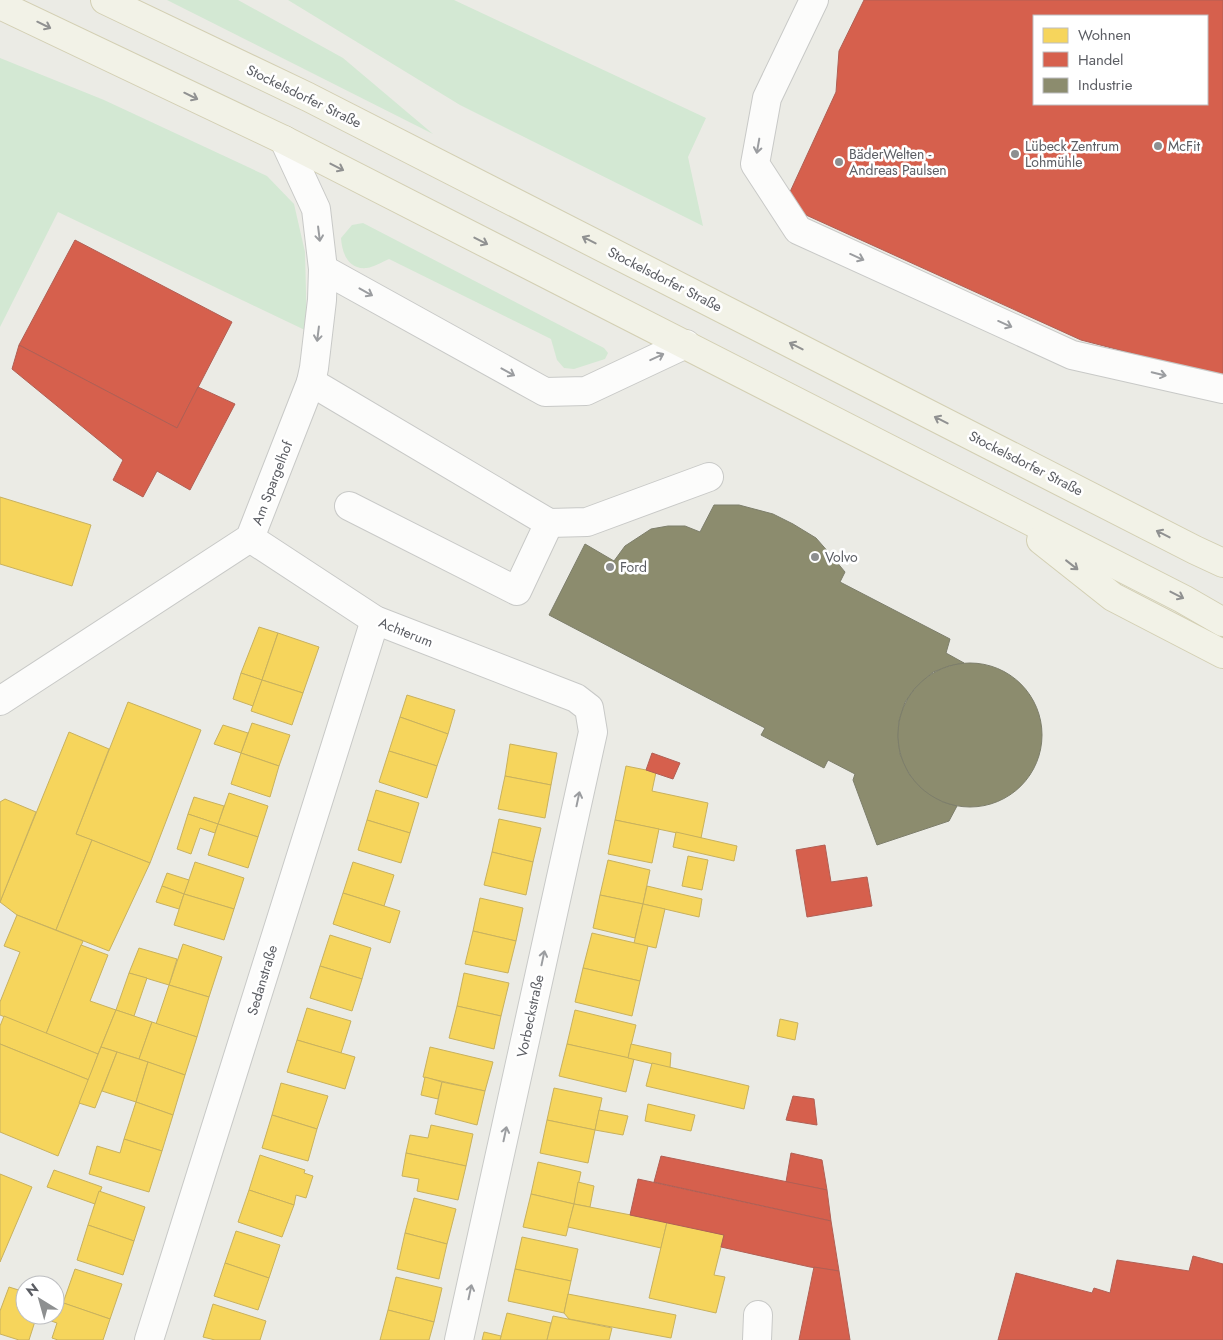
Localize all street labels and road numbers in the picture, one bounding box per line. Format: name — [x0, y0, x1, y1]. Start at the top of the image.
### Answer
street label: Stockelsdorfer Straße — [243, 59, 365, 133]
street label: Stockelsdorfer Straße — [604, 242, 726, 316]
street label: Stockelsdorfer Straße — [965, 426, 1087, 500]
street label: Am Spargelhof — [247, 437, 298, 528]
street label: Achterum — [376, 612, 436, 652]
street label: Sedanstraße — [242, 942, 282, 1018]
street label: Vorbeckstraße — [511, 973, 549, 1059]

